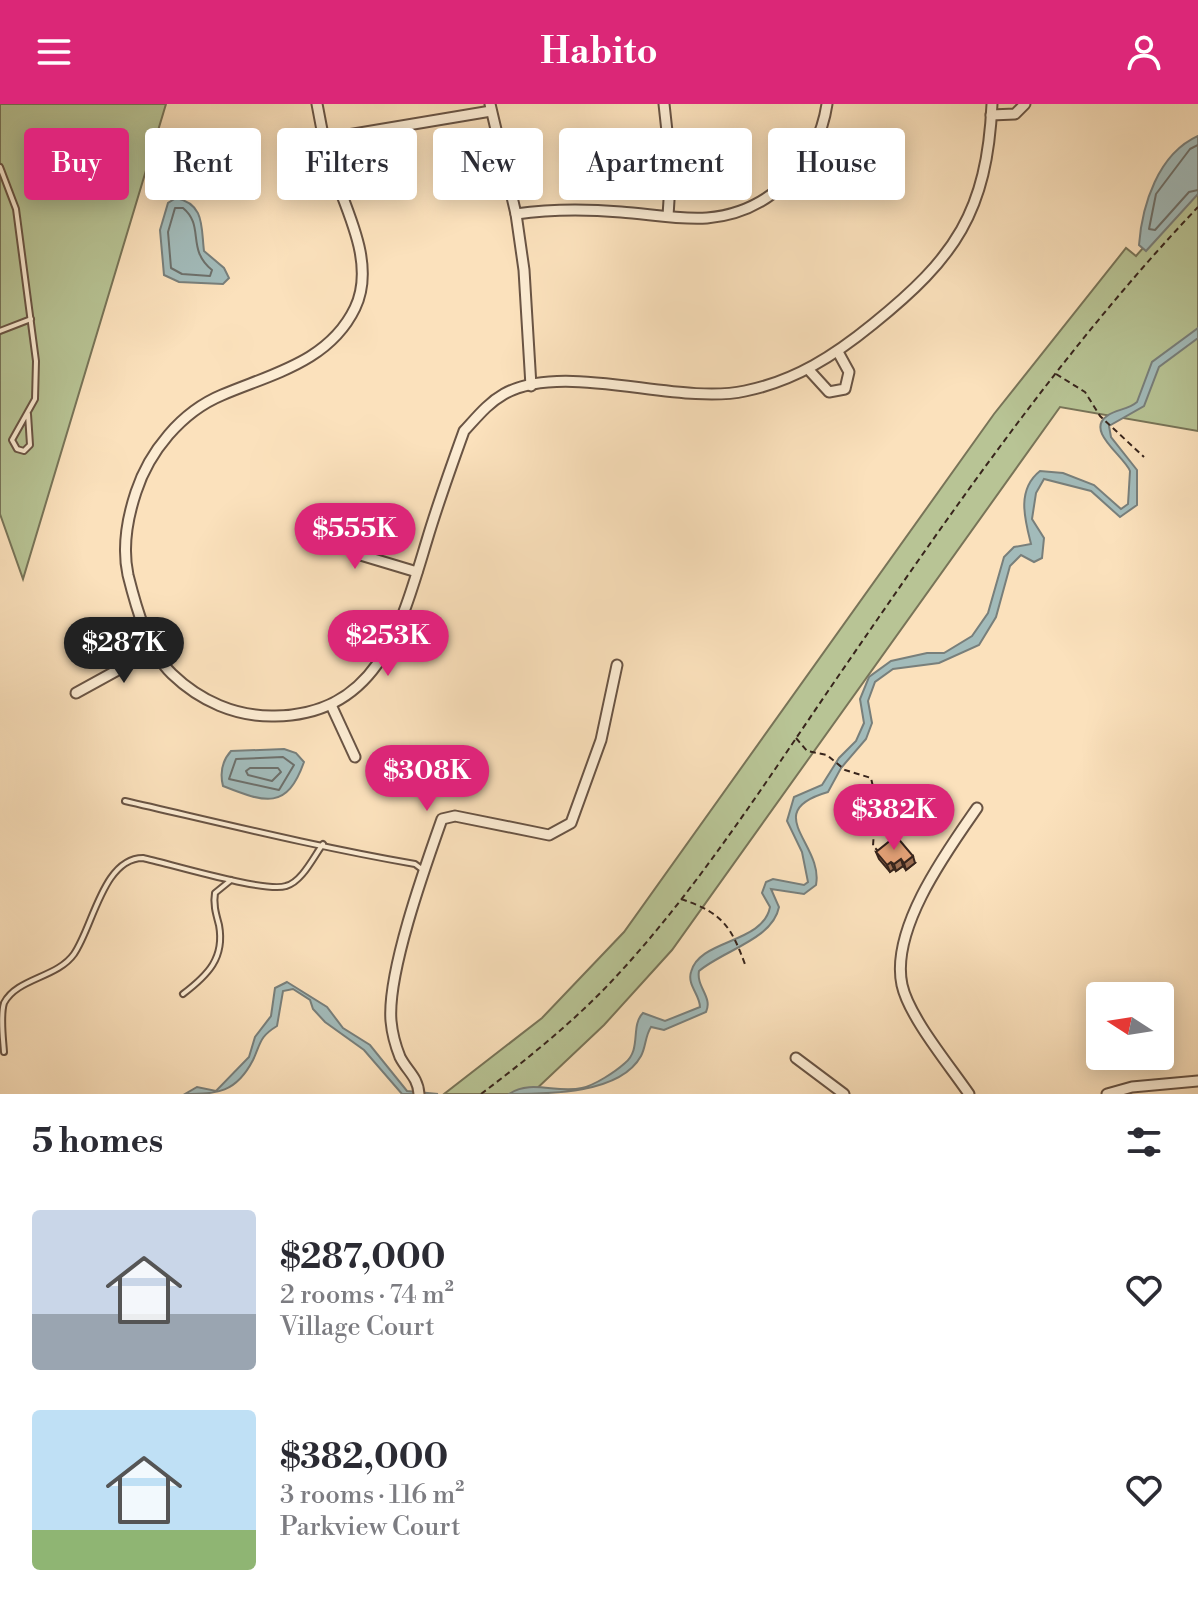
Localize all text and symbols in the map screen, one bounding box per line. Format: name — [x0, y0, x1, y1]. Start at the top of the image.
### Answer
icon: menu — [32, 30, 76, 74]
text: Habito — [540, 30, 658, 75]
icon: person — [1122, 30, 1166, 74]
chip: Buy — [24, 128, 129, 200]
chip: Rent — [145, 128, 261, 200]
chip: Filters — [277, 128, 417, 200]
chip: New — [433, 128, 543, 200]
chip: Apartment — [559, 128, 752, 200]
chip: House — [768, 128, 905, 200]
pin: $555K — [299, 503, 411, 571]
text: $555K — [313, 513, 397, 545]
pin: $253K — [332, 610, 444, 678]
pin: $287K — [68, 617, 180, 685]
text: $253K — [346, 620, 430, 652]
text: $287K — [82, 627, 166, 659]
pin: $308K — [371, 745, 483, 813]
text: $308K — [383, 755, 471, 787]
pin: $382K — [838, 784, 950, 852]
text: $382K — [852, 794, 937, 826]
north arrow — [1086, 982, 1174, 1070]
map controls — [1086, 982, 1174, 1070]
icon: filters — [1122, 1120, 1166, 1164]
text: 5 homes — [32, 1121, 163, 1163]
text: $287,000 — [280, 1237, 445, 1279]
icon: home — [96, 1242, 192, 1338]
icon: heart — [1122, 1268, 1166, 1312]
text: 2 rooms · 74 m² — [280, 1279, 454, 1311]
text: Village Court — [280, 1311, 434, 1343]
text: $382,000 — [280, 1437, 448, 1479]
icon: home — [96, 1442, 192, 1538]
icon: heart — [1122, 1468, 1166, 1512]
text: 3 rooms · 116 m² — [280, 1479, 464, 1511]
text: Parkview Court — [280, 1511, 460, 1543]

